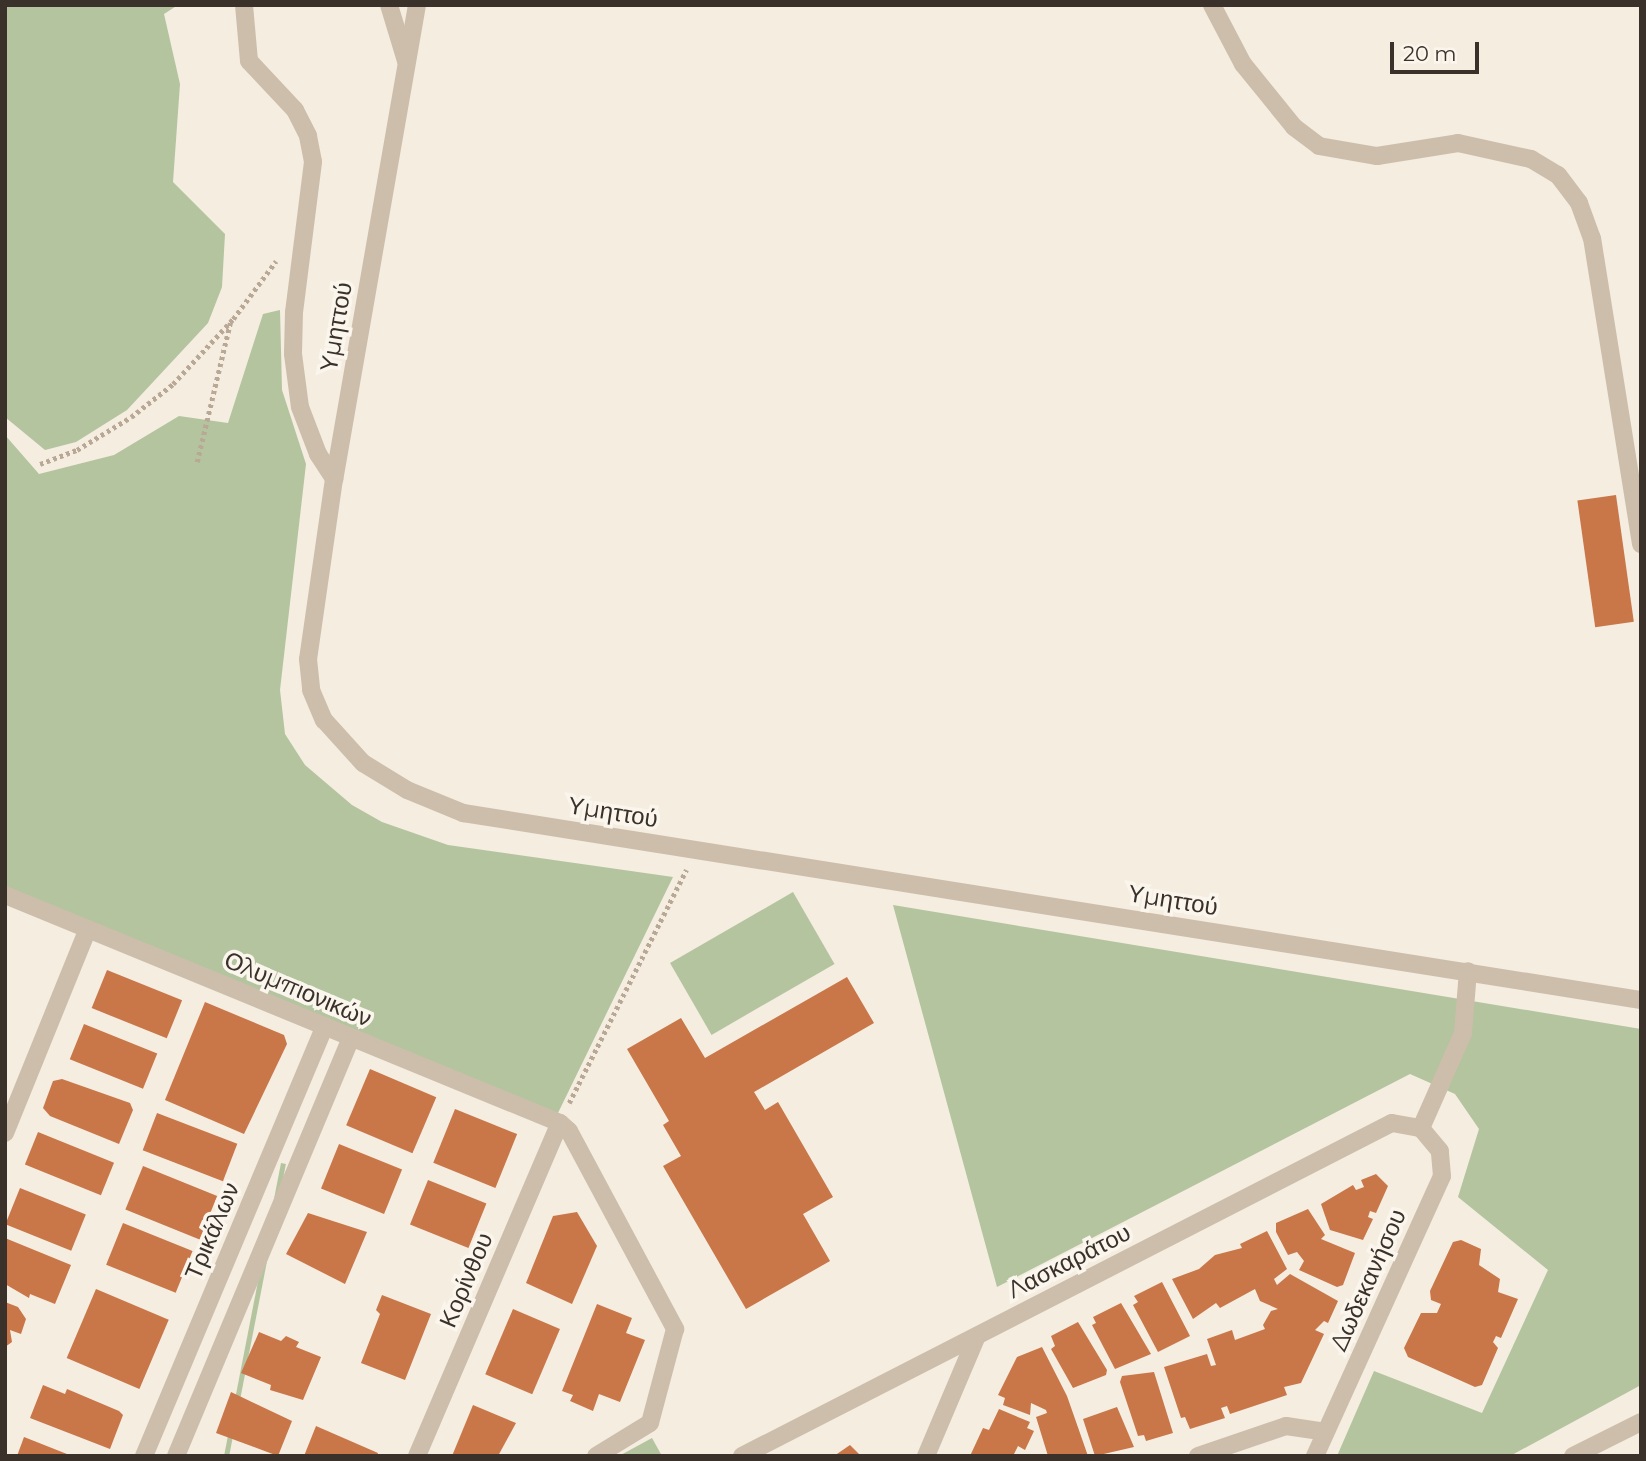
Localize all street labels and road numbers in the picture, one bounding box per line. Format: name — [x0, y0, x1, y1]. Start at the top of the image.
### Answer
street label: Υμηττού — [314, 280, 358, 374]
street label: Υμηττού — [566, 791, 660, 833]
street label: Υμηττού — [1126, 879, 1220, 921]
street label: Ολυμπιονικών — [220, 945, 376, 1033]
street label: Τρικάλων — [179, 1178, 245, 1284]
street label: Δωδεκανήσου — [1324, 1205, 1412, 1355]
street label: Λασκαράτου — [1003, 1218, 1135, 1304]
street label: Κορίνθου — [433, 1228, 499, 1332]

